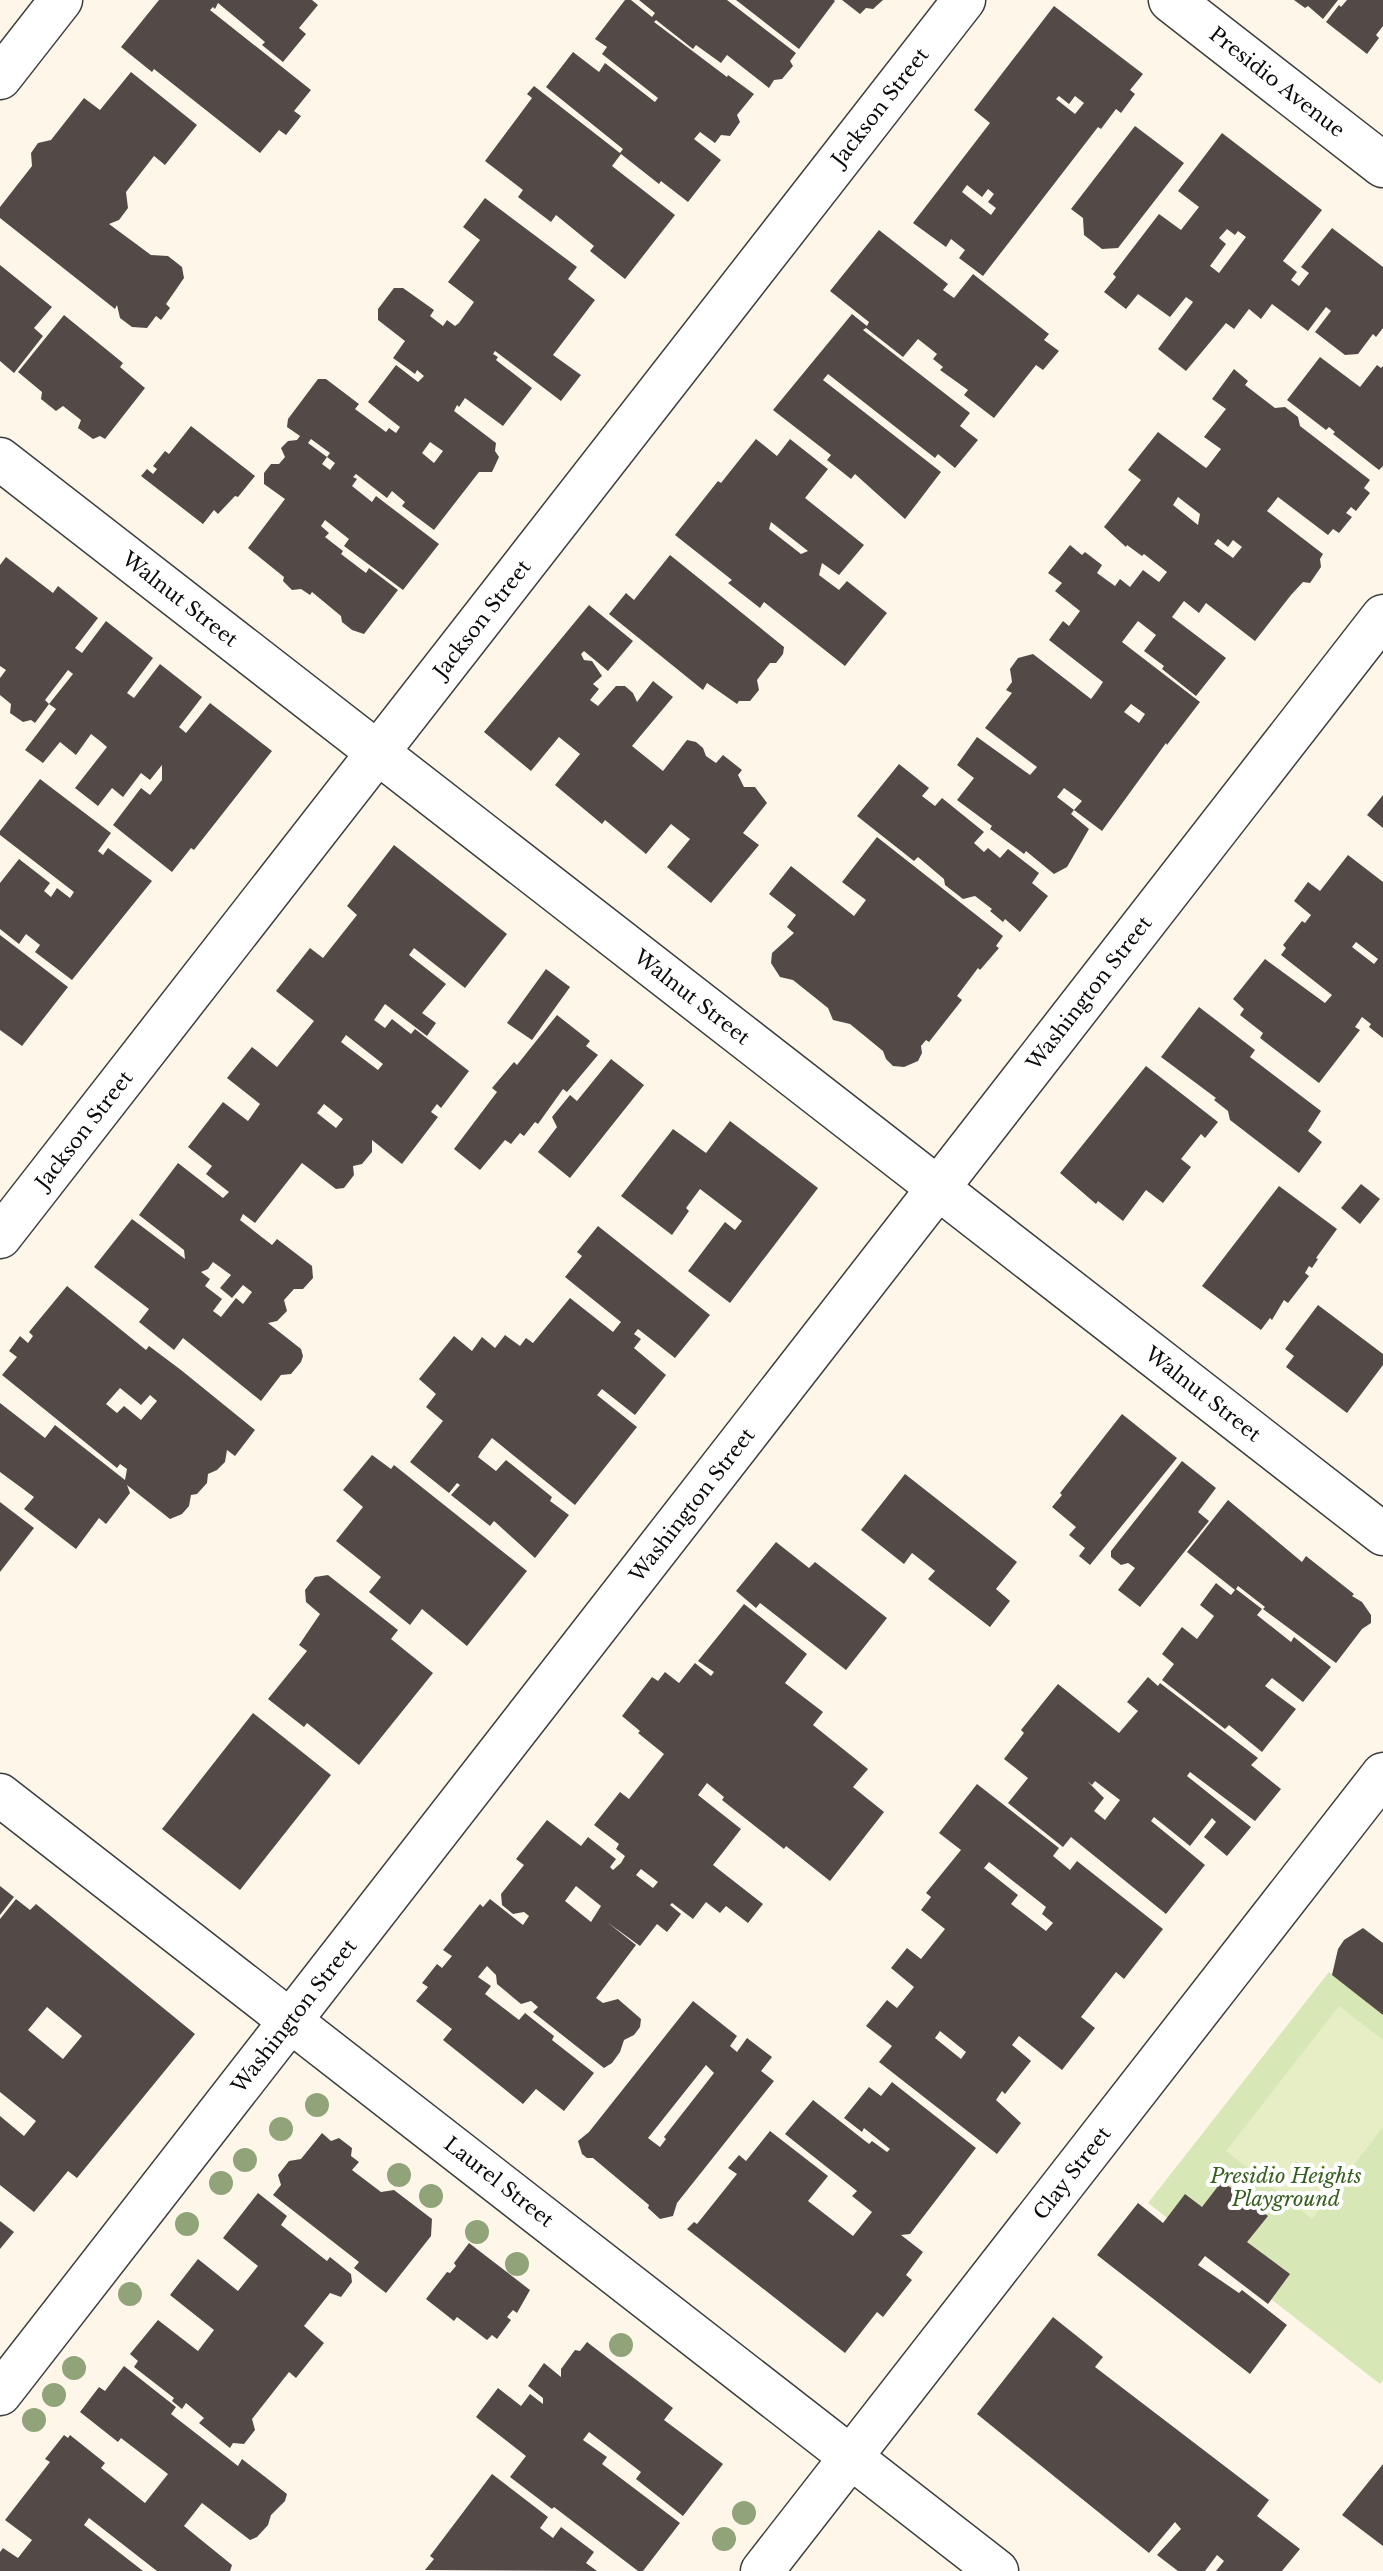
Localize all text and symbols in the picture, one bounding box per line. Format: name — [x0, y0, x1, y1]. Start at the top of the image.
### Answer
street label: Presidio Avenue — [1205, 22, 1349, 142]
street label: Jackson Street — [825, 43, 934, 173]
street label: Walnut Street — [117, 546, 243, 652]
street label: Jackson Street — [427, 555, 536, 685]
street label: Washington Street — [1021, 911, 1157, 1075]
street label: Walnut Street — [629, 944, 755, 1050]
street label: Jackson Street — [29, 1066, 138, 1196]
street label: Walnut Street — [1140, 1341, 1266, 1447]
street label: Washington Street — [624, 1423, 760, 1587]
street label: Washington Street — [226, 1934, 362, 2098]
street label: Clay Street — [1028, 2121, 1116, 2224]
street label: Laurel Street — [440, 2132, 559, 2232]
park label: Presidio Heights Playground — [1209, 2164, 1362, 2211]

